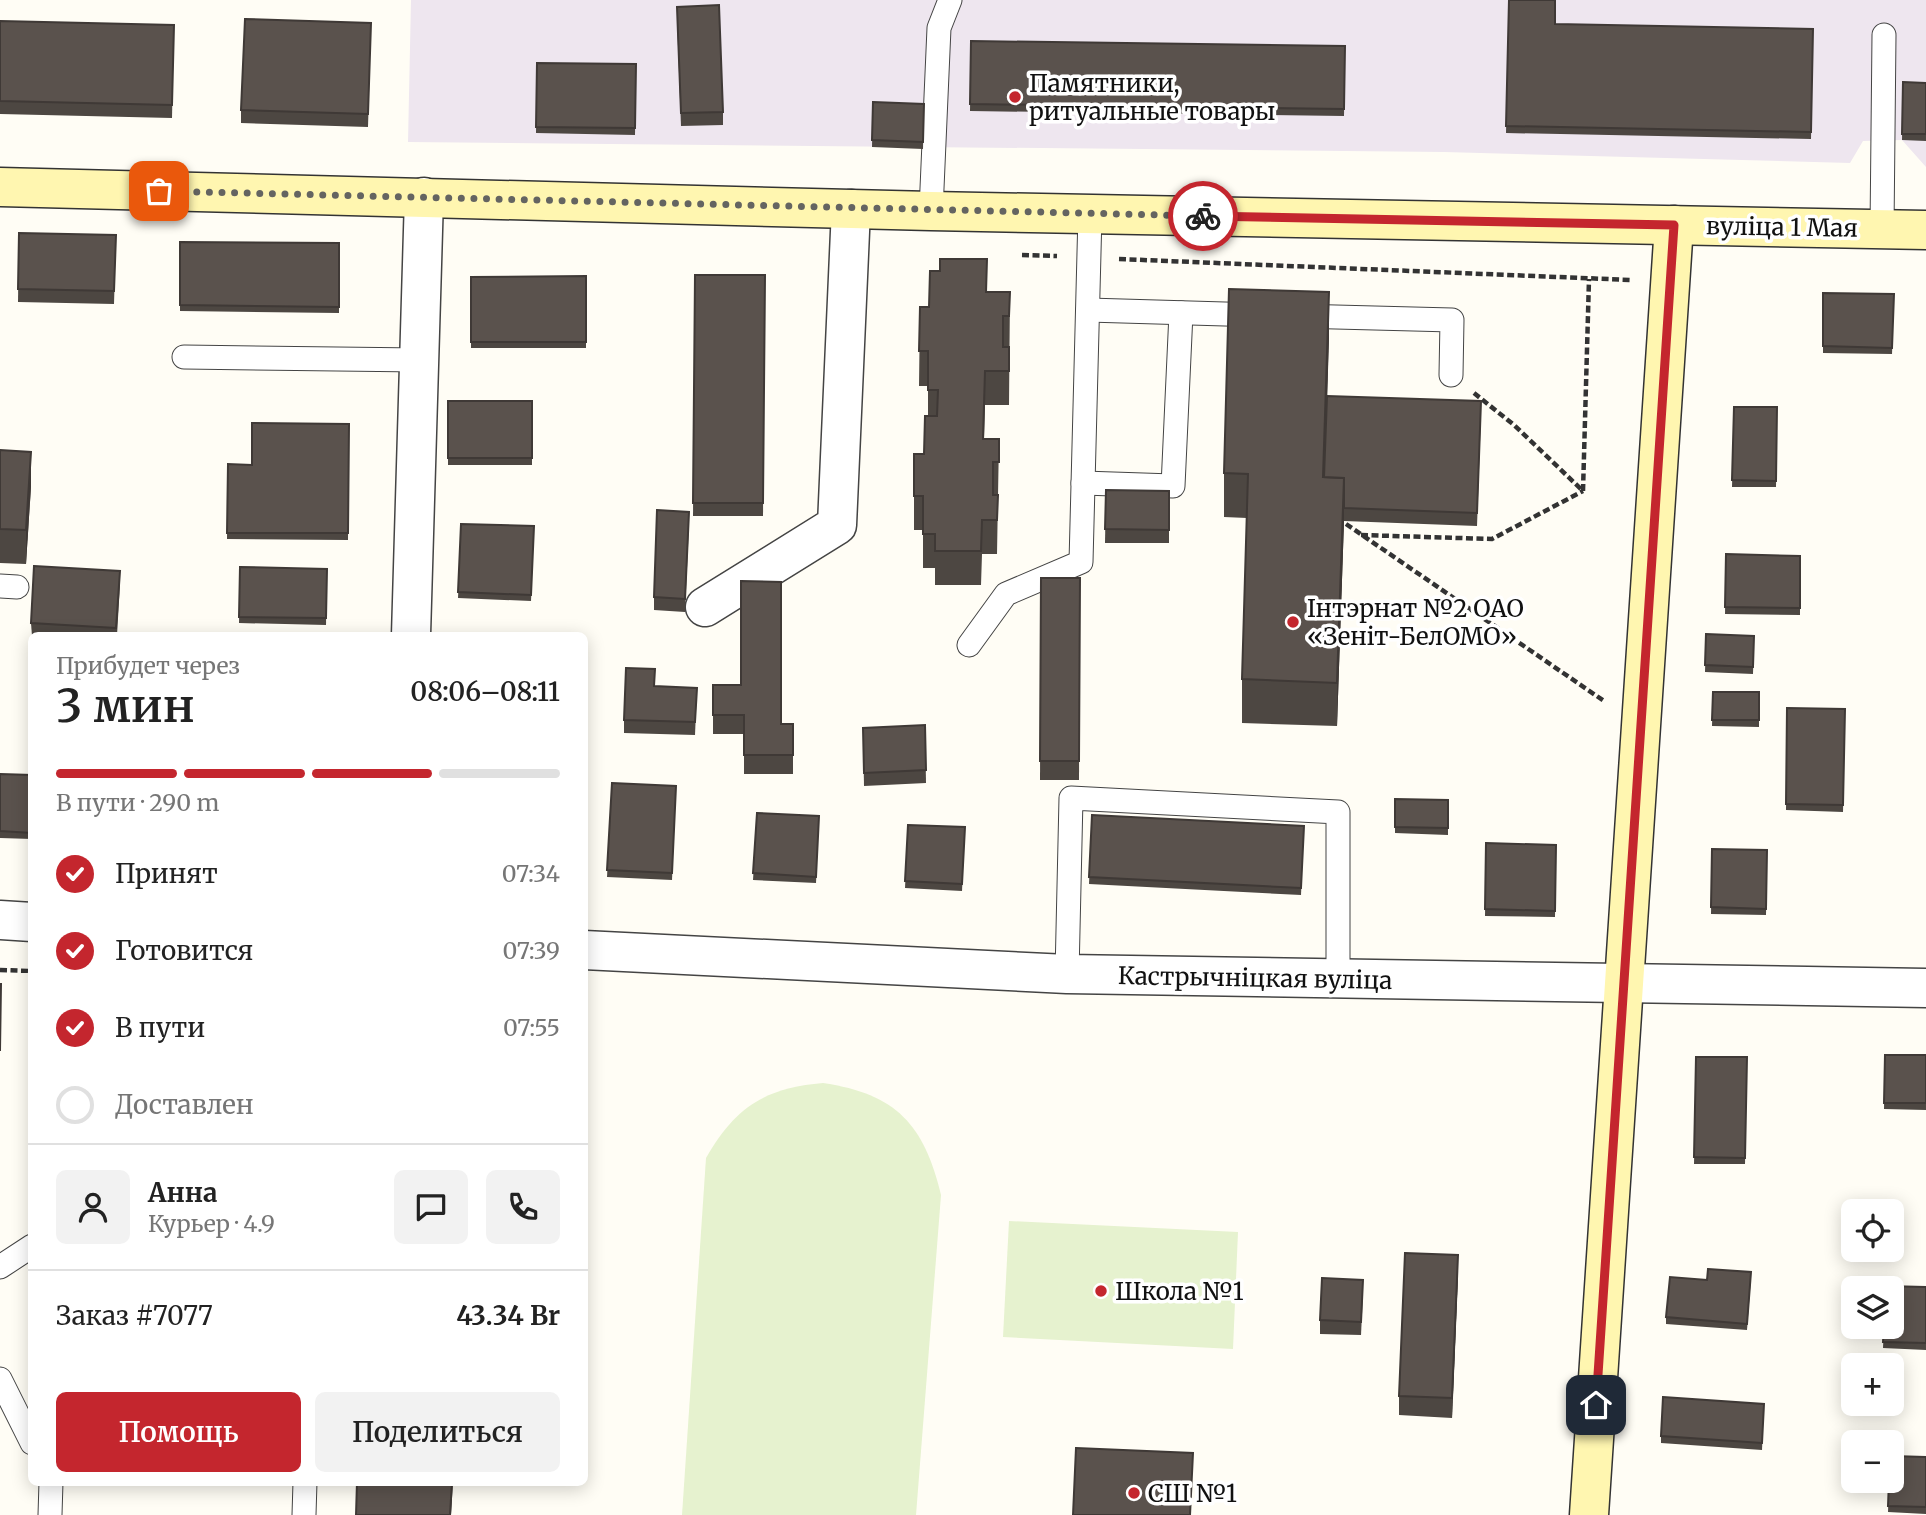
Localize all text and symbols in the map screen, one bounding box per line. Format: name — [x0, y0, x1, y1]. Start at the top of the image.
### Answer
place label: Памятники, ритуальные товары — [1029, 68, 1275, 127]
marker: Памятники, ритуальные товары — [1007, 89, 1023, 105]
pin — [129, 161, 189, 221]
icon: bag — [140, 172, 178, 210]
courier — [1168, 181, 1238, 251]
icon: bike — [1184, 197, 1222, 235]
street label: вуліца 1 Мая — [1706, 210, 1858, 244]
place label: Інтэрнат №2 ОАО «Зеніт-БелОМО» — [1307, 593, 1524, 652]
marker: Інтэрнат №2 ОАО «Зеніт-БелОМО» — [1285, 614, 1301, 630]
text: Прибудет через — [56, 651, 240, 680]
text: 08:06–08:11 — [410, 675, 560, 708]
text: 3 мин — [56, 677, 195, 735]
text: В пути · 290 m — [56, 788, 219, 817]
icon: check — [56, 855, 94, 893]
text: Принят — [115, 857, 218, 890]
text: 07:34 — [502, 859, 560, 888]
icon: check — [56, 932, 94, 970]
text: Готовится — [115, 934, 253, 967]
text: 07:39 — [502, 936, 560, 965]
street label: Кастрычніцкая вуліца — [1118, 960, 1393, 996]
icon: check — [56, 1009, 94, 1047]
text: В пути — [115, 1011, 205, 1044]
text: 07:55 — [503, 1013, 560, 1042]
text: Доставлен — [115, 1088, 254, 1121]
button: person — [56, 1170, 130, 1244]
button: chat — [394, 1170, 468, 1244]
button: phone — [486, 1170, 560, 1244]
text: Анна — [148, 1176, 218, 1209]
map controls — [1841, 1199, 1904, 1493]
button: locate — [1841, 1199, 1904, 1262]
text: Курьер · 4.9 — [148, 1209, 275, 1238]
place label: Школа №1 — [1115, 1276, 1244, 1307]
button: layers — [1841, 1276, 1904, 1339]
marker: Школа №1 — [1093, 1283, 1109, 1299]
text: Заказ #7077 — [56, 1299, 213, 1332]
text: 43.34 Br — [456, 1299, 560, 1332]
button: + — [1841, 1353, 1904, 1416]
pin — [1566, 1375, 1626, 1435]
icon: home — [1577, 1386, 1615, 1424]
button: Помощь — [56, 1392, 301, 1472]
button: Поделиться — [315, 1392, 560, 1472]
button: − — [1841, 1430, 1904, 1493]
place label: СШ №1 — [1148, 1478, 1237, 1509]
marker: СШ №1 — [1126, 1485, 1142, 1501]

